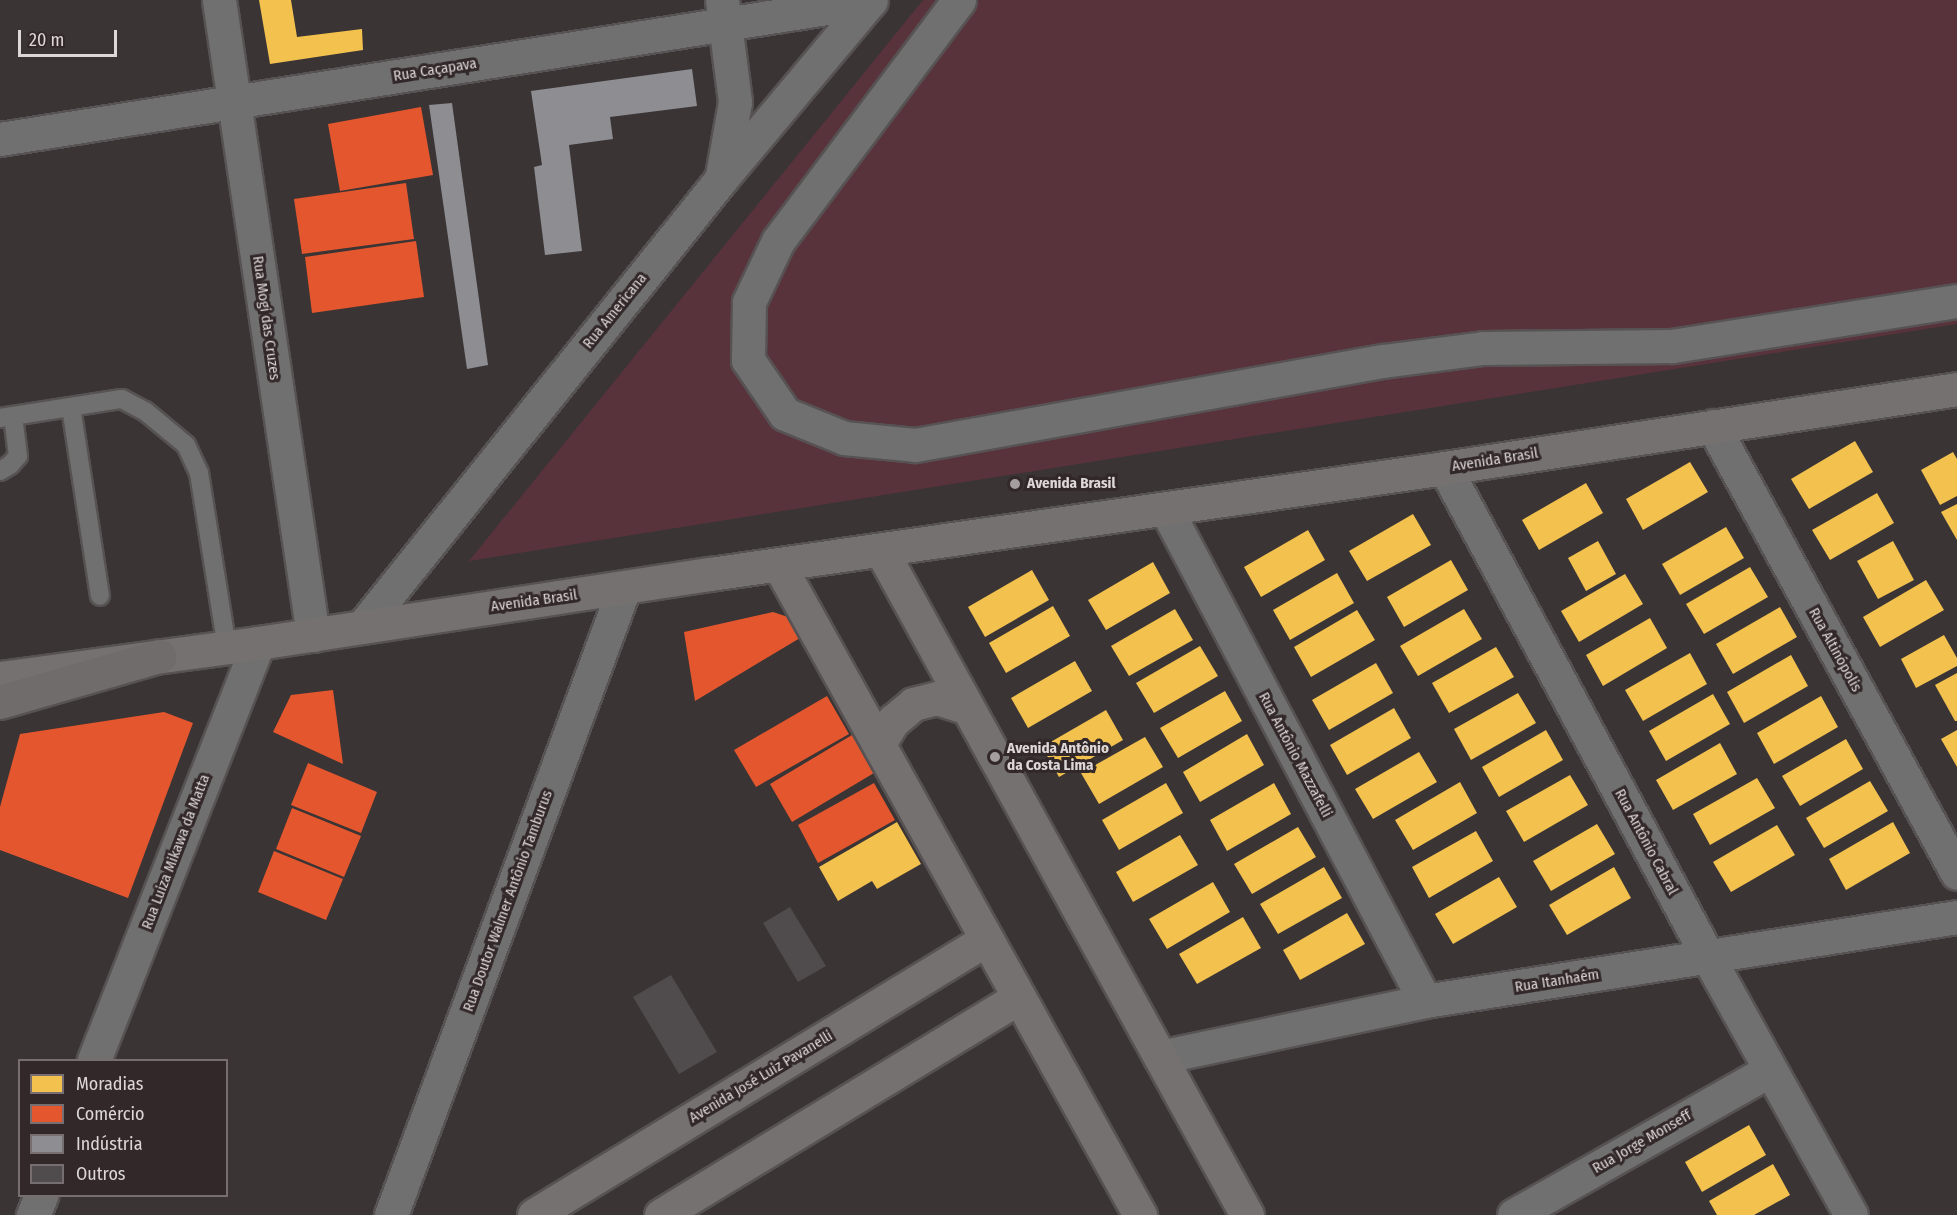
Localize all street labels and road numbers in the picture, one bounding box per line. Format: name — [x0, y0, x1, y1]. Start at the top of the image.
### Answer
street label: Rua Caçapava — [392, 55, 478, 85]
street label: Rua Mogi das Cruzes — [248, 255, 284, 381]
street label: Rua Americana — [579, 270, 651, 352]
street label: Avenida Brasil — [1451, 444, 1539, 476]
street label: Avenida Brasil — [490, 586, 578, 616]
street label: Rua Altinópolis — [1805, 605, 1865, 695]
street label: Rua Antônio Mazzafelli — [1254, 689, 1336, 821]
street label: Rua Luiza Mikawa da Matta — [138, 772, 214, 932]
street label: Rua Antônio Cabral — [1611, 786, 1681, 898]
street label: Rua Doutor Walmer Antônio Tamburus — [459, 788, 557, 1014]
street label: Rua Itanhaém — [1514, 965, 1600, 997]
street label: Avenida José Luiz Pavanelli — [686, 1027, 836, 1127]
street label: Rua Jorge Monseff — [1589, 1106, 1695, 1178]

